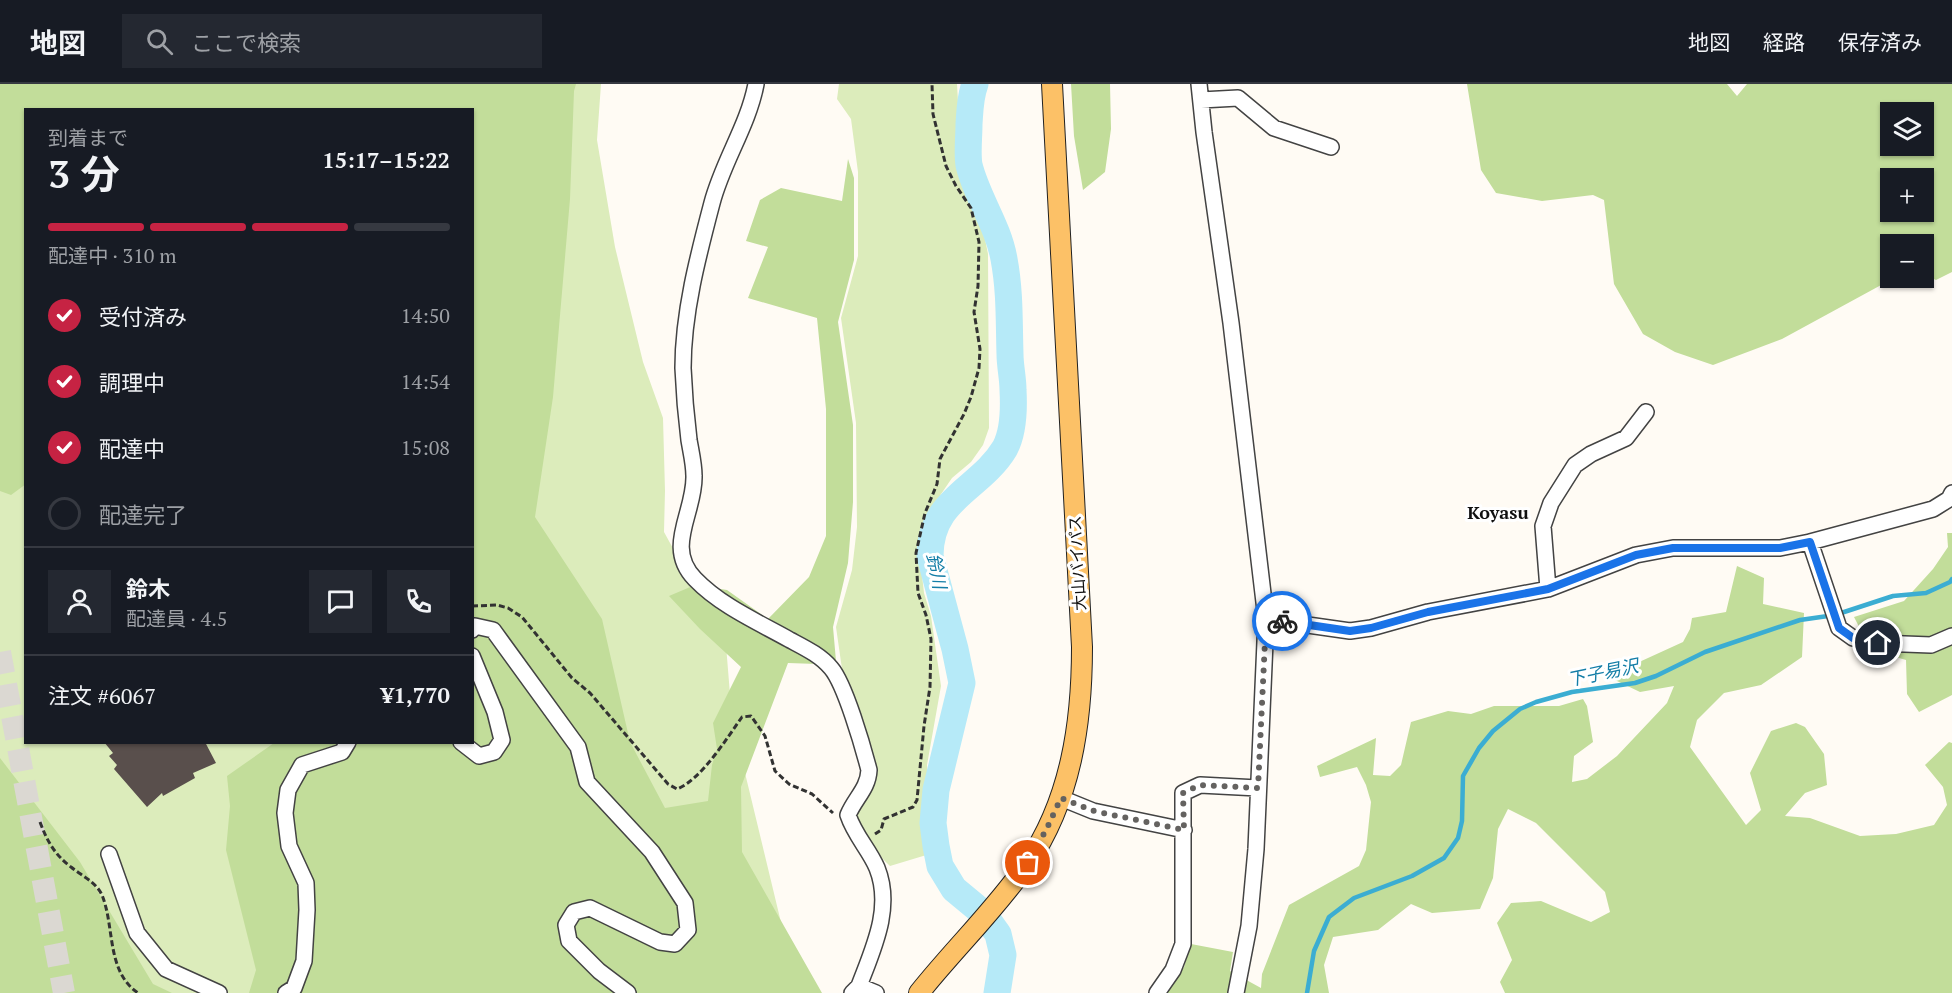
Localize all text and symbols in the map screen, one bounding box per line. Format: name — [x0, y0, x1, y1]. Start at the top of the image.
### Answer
search box — [122, 14, 542, 68]
text: 地図 — [30, 24, 86, 61]
icon: search — [143, 25, 176, 58]
text: ここで検索 — [191, 28, 301, 57]
text: 地図 — [1688, 28, 1730, 56]
text: 経路 — [1763, 28, 1805, 56]
text: 保存済み — [1838, 28, 1922, 56]
map controls — [1880, 102, 1934, 288]
button: layers — [1880, 102, 1934, 156]
text: 到着まで — [48, 124, 128, 151]
text: 15:17–15:22 — [322, 145, 450, 174]
text: 3 分 — [48, 147, 120, 199]
button: + — [1880, 168, 1934, 222]
button: − — [1880, 234, 1934, 288]
text: 配達中 · 310 m — [48, 242, 177, 269]
icon: check — [48, 299, 81, 332]
text: 受付済み — [99, 302, 187, 331]
text: 14:50 — [401, 302, 450, 329]
icon: check — [48, 365, 81, 398]
text: 調理中 — [99, 368, 165, 397]
text: 14:54 — [401, 368, 450, 395]
icon: check — [48, 431, 81, 464]
text: 配達中 — [99, 434, 165, 463]
text: 15:08 — [401, 434, 450, 461]
text: 配達完了 — [99, 500, 187, 529]
district label: Koyasu — [1467, 500, 1529, 524]
street label: 大山バイパス — [1064, 515, 1090, 611]
water label: 鈴川 — [921, 551, 953, 593]
button: person — [48, 570, 111, 633]
button: chat — [309, 570, 372, 633]
button: phone — [387, 570, 450, 633]
text: 鈴木 — [126, 574, 170, 603]
courier — [1252, 591, 1312, 651]
text: 配達員 · 4.5 — [126, 605, 227, 632]
icon: bike — [1266, 605, 1299, 638]
pin — [1852, 617, 1903, 668]
icon: home — [1861, 626, 1894, 659]
water label: 下子易沢 — [1565, 652, 1642, 691]
text: ¥1,770 — [381, 680, 450, 709]
text: 注文 #6067 — [48, 681, 156, 710]
pin — [1002, 837, 1053, 888]
icon: bag — [1011, 846, 1044, 879]

